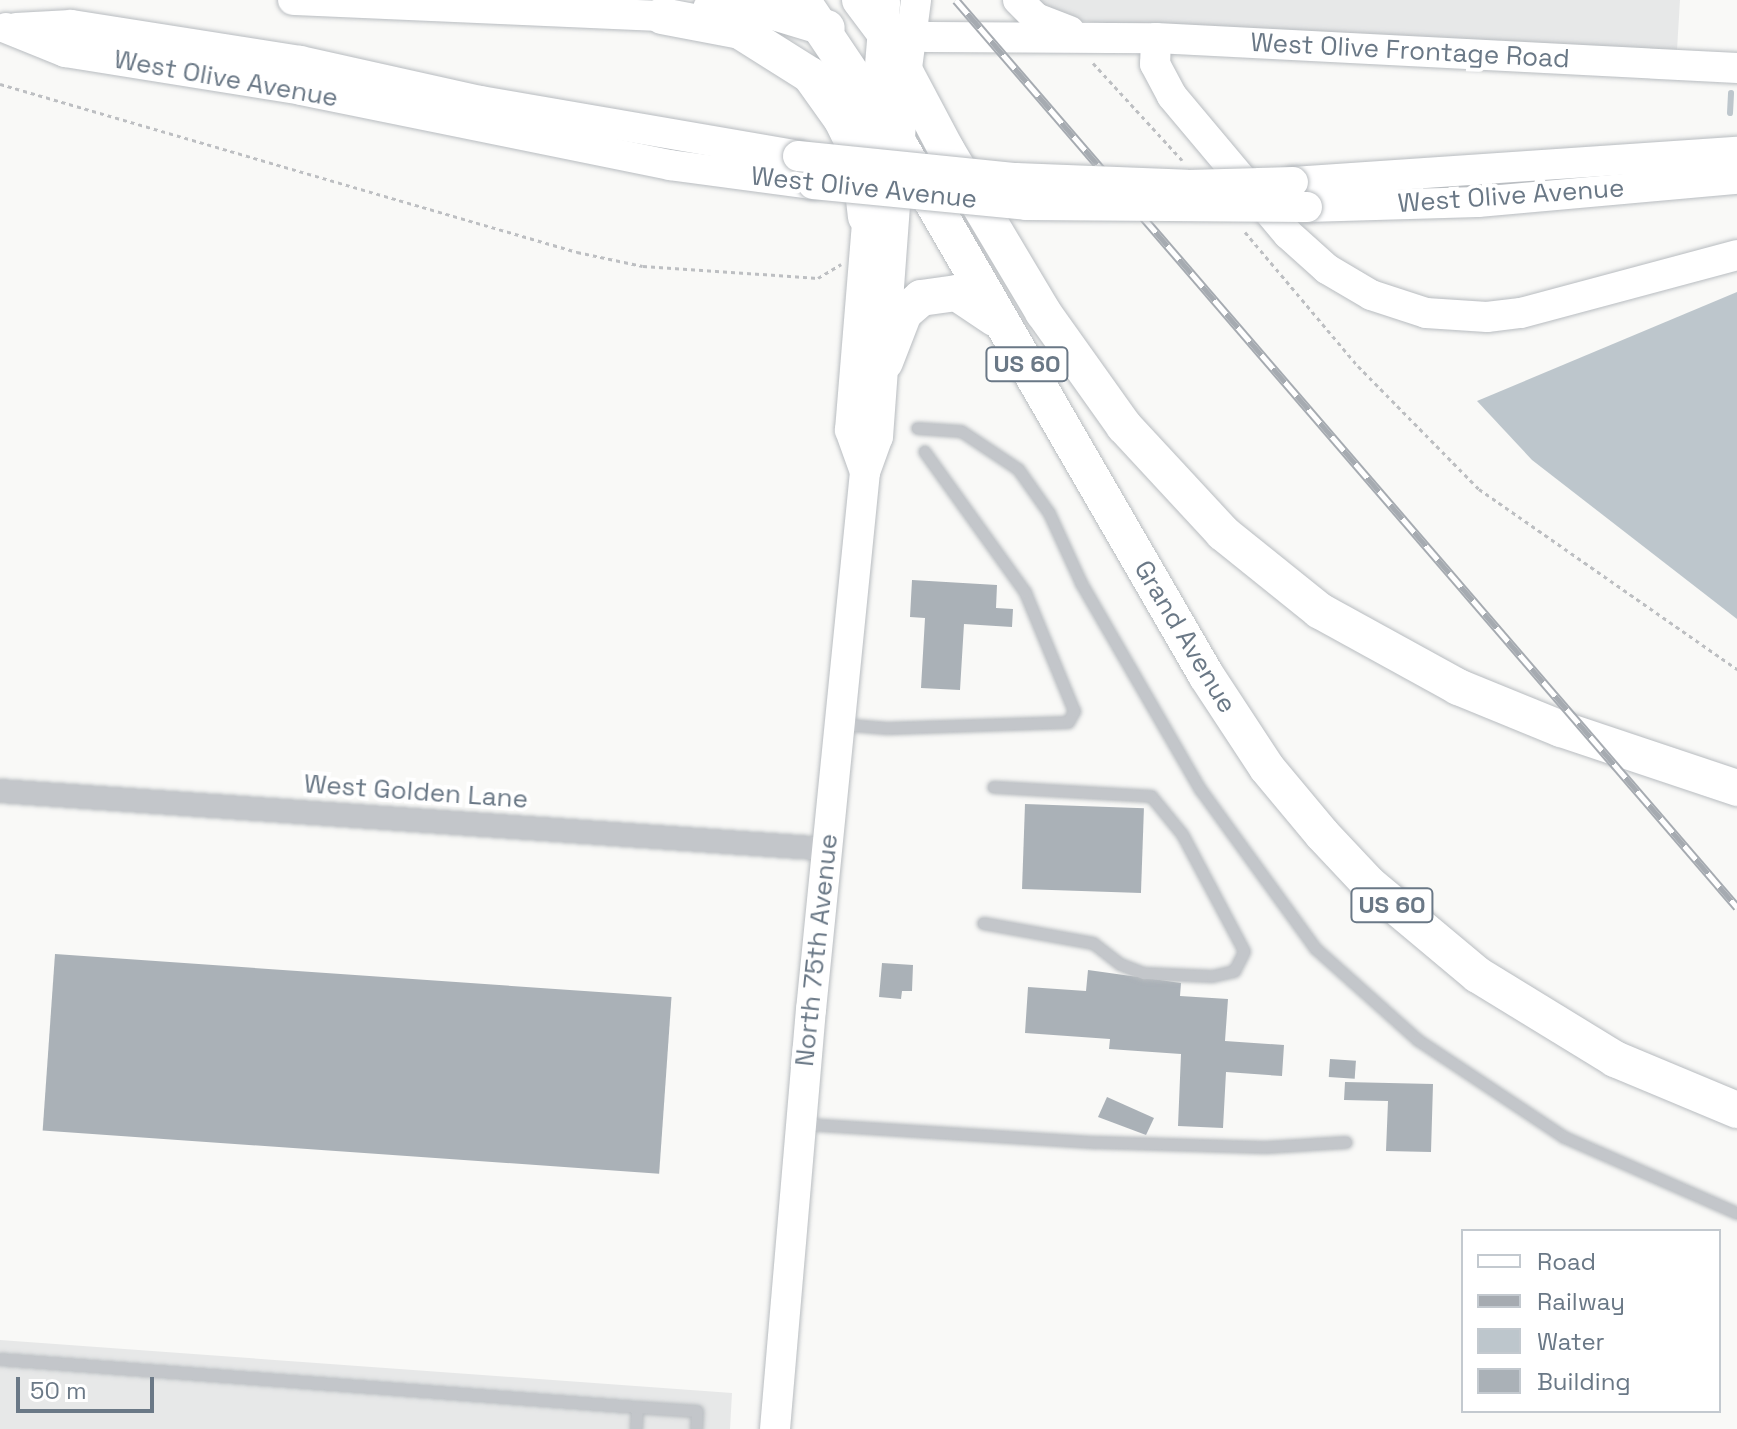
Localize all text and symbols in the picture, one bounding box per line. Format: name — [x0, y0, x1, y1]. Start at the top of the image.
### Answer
street label: West Olive Frontage Road — [1250, 27, 1570, 75]
street label: West Olive Avenue — [111, 44, 341, 114]
street label: West Olive Avenue — [749, 161, 979, 215]
street label: West Olive Avenue — [1397, 173, 1625, 219]
road number: US 60 — [985, 344, 1069, 384]
street label: Grand Avenue — [1127, 555, 1243, 719]
street label: West Golden Lane — [303, 769, 529, 815]
street label: North 75th Avenue — [789, 832, 845, 1068]
road number: US 60 — [1350, 885, 1434, 925]
legend — [1461, 1229, 1721, 1413]
text: Road — [1537, 1246, 1596, 1277]
text: Railway — [1537, 1286, 1625, 1317]
text: Water — [1537, 1326, 1605, 1357]
scale bar — [20, 1361, 158, 1411]
text: Building — [1537, 1366, 1631, 1397]
text: 50 m — [30, 1375, 87, 1406]

